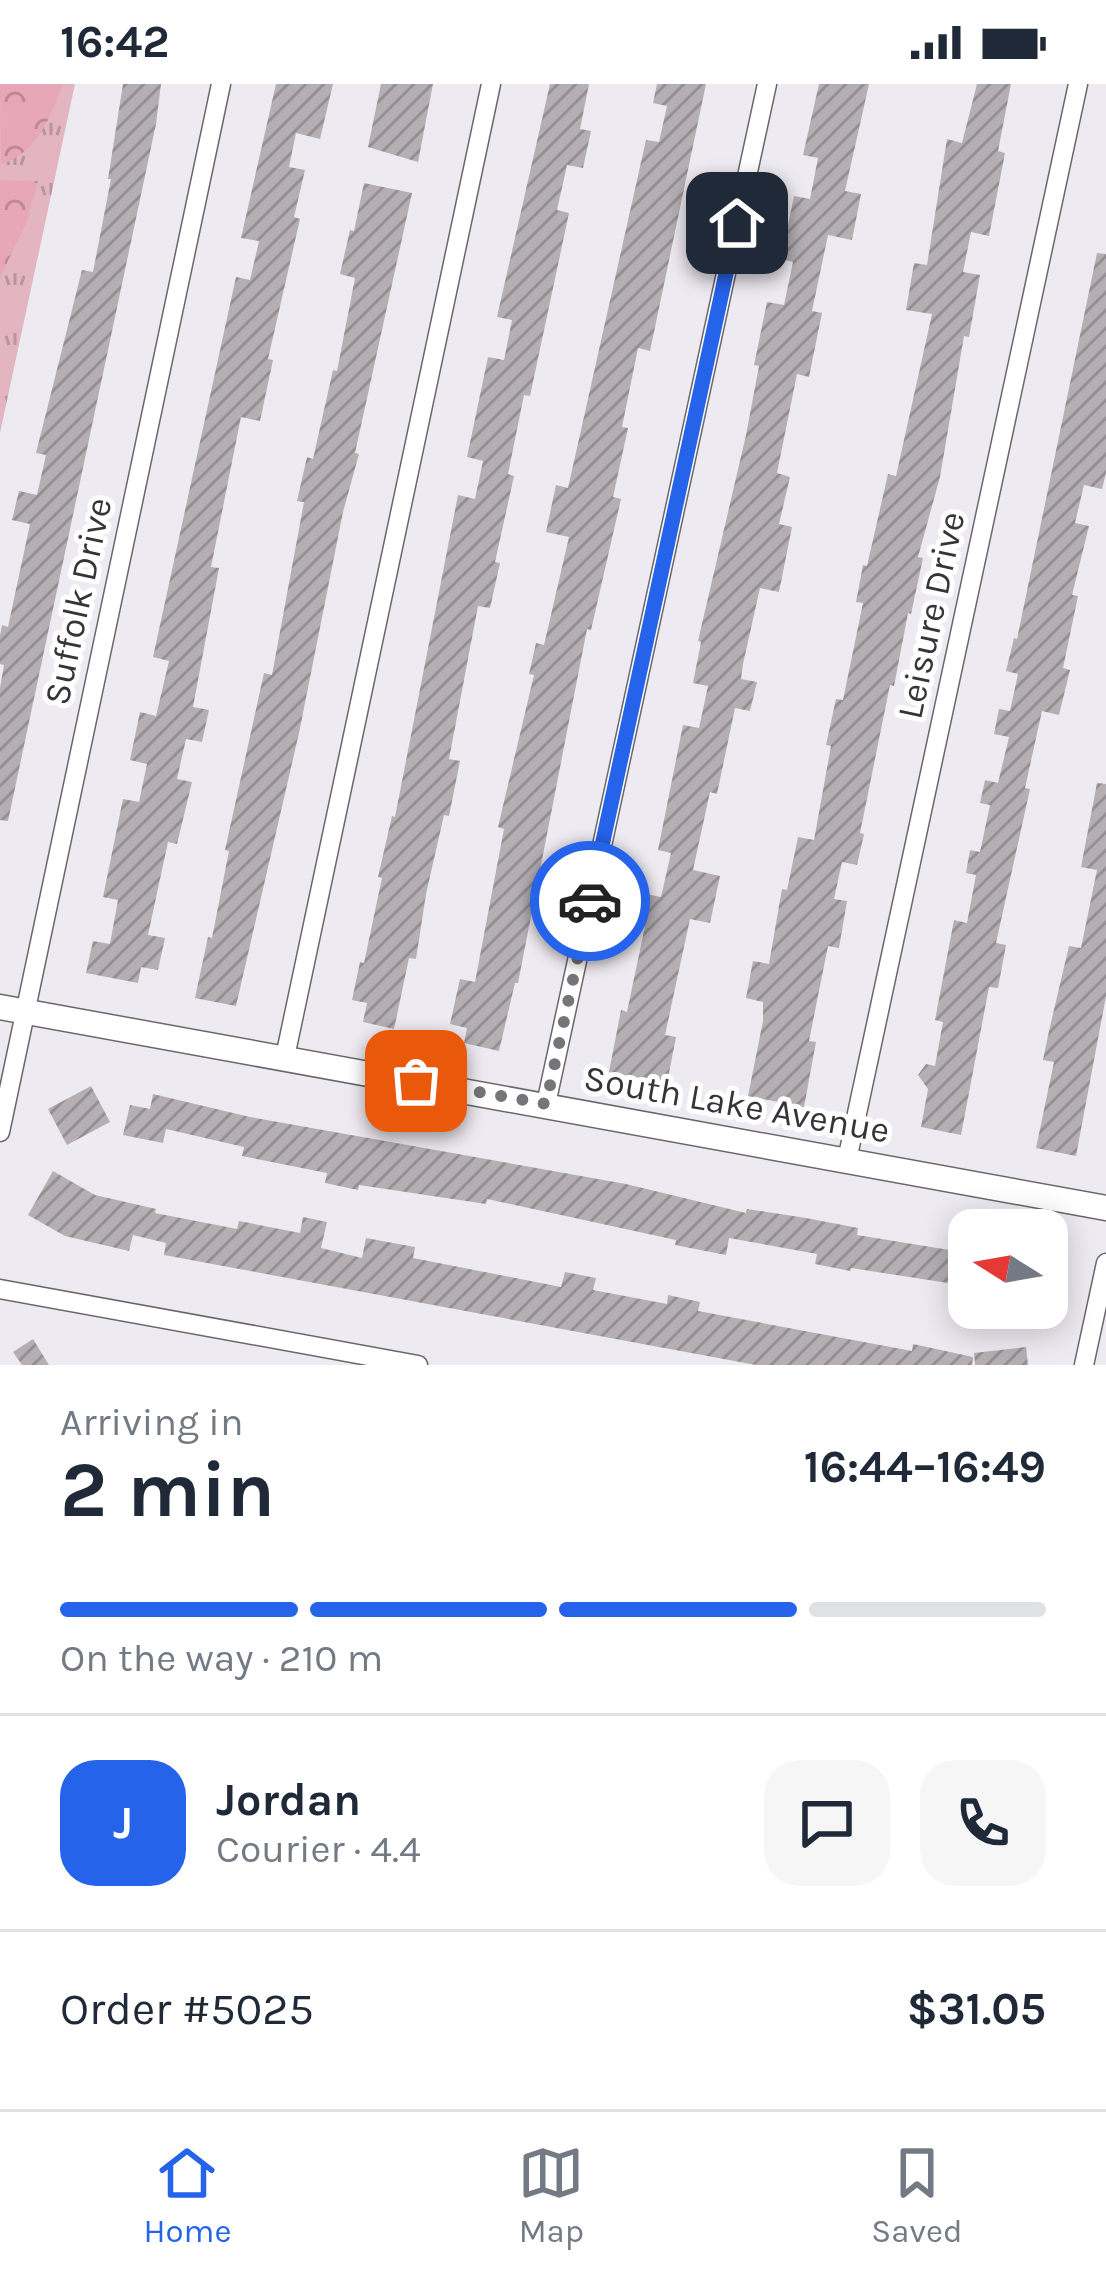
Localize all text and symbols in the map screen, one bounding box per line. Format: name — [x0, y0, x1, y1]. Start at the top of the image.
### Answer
text: 16:42 — [60, 16, 170, 68]
pin — [686, 172, 788, 274]
icon: home — [704, 190, 770, 256]
street label: Suffolk Drive — [36, 494, 120, 709]
street label: Leisure Drive — [889, 508, 973, 723]
courier — [530, 841, 650, 961]
icon: car — [557, 868, 623, 934]
pin — [365, 1030, 467, 1132]
icon: bag — [383, 1048, 449, 1114]
street label: South Lake Avenue — [581, 1056, 893, 1152]
north arrow — [948, 1209, 1068, 1329]
map controls — [948, 1209, 1068, 1329]
text: Arriving in — [60, 1399, 243, 1445]
text: 16:44–16:49 — [804, 1441, 1046, 1493]
text: 2 min — [60, 1444, 275, 1536]
text: On the way · 210 m — [60, 1635, 383, 1681]
button: chat — [764, 1760, 890, 1886]
button: phone — [920, 1760, 1046, 1886]
text: Jordan — [216, 1774, 361, 1826]
text: J — [113, 1797, 133, 1849]
text: Courier · 4.4 — [216, 1826, 421, 1872]
text: Order #5025 — [60, 1983, 314, 2035]
text: $31.05 — [907, 1983, 1046, 2035]
tab: Home — [143, 2140, 231, 2250]
tab: Map — [518, 2140, 584, 2250]
tab: Saved — [871, 2140, 963, 2250]

